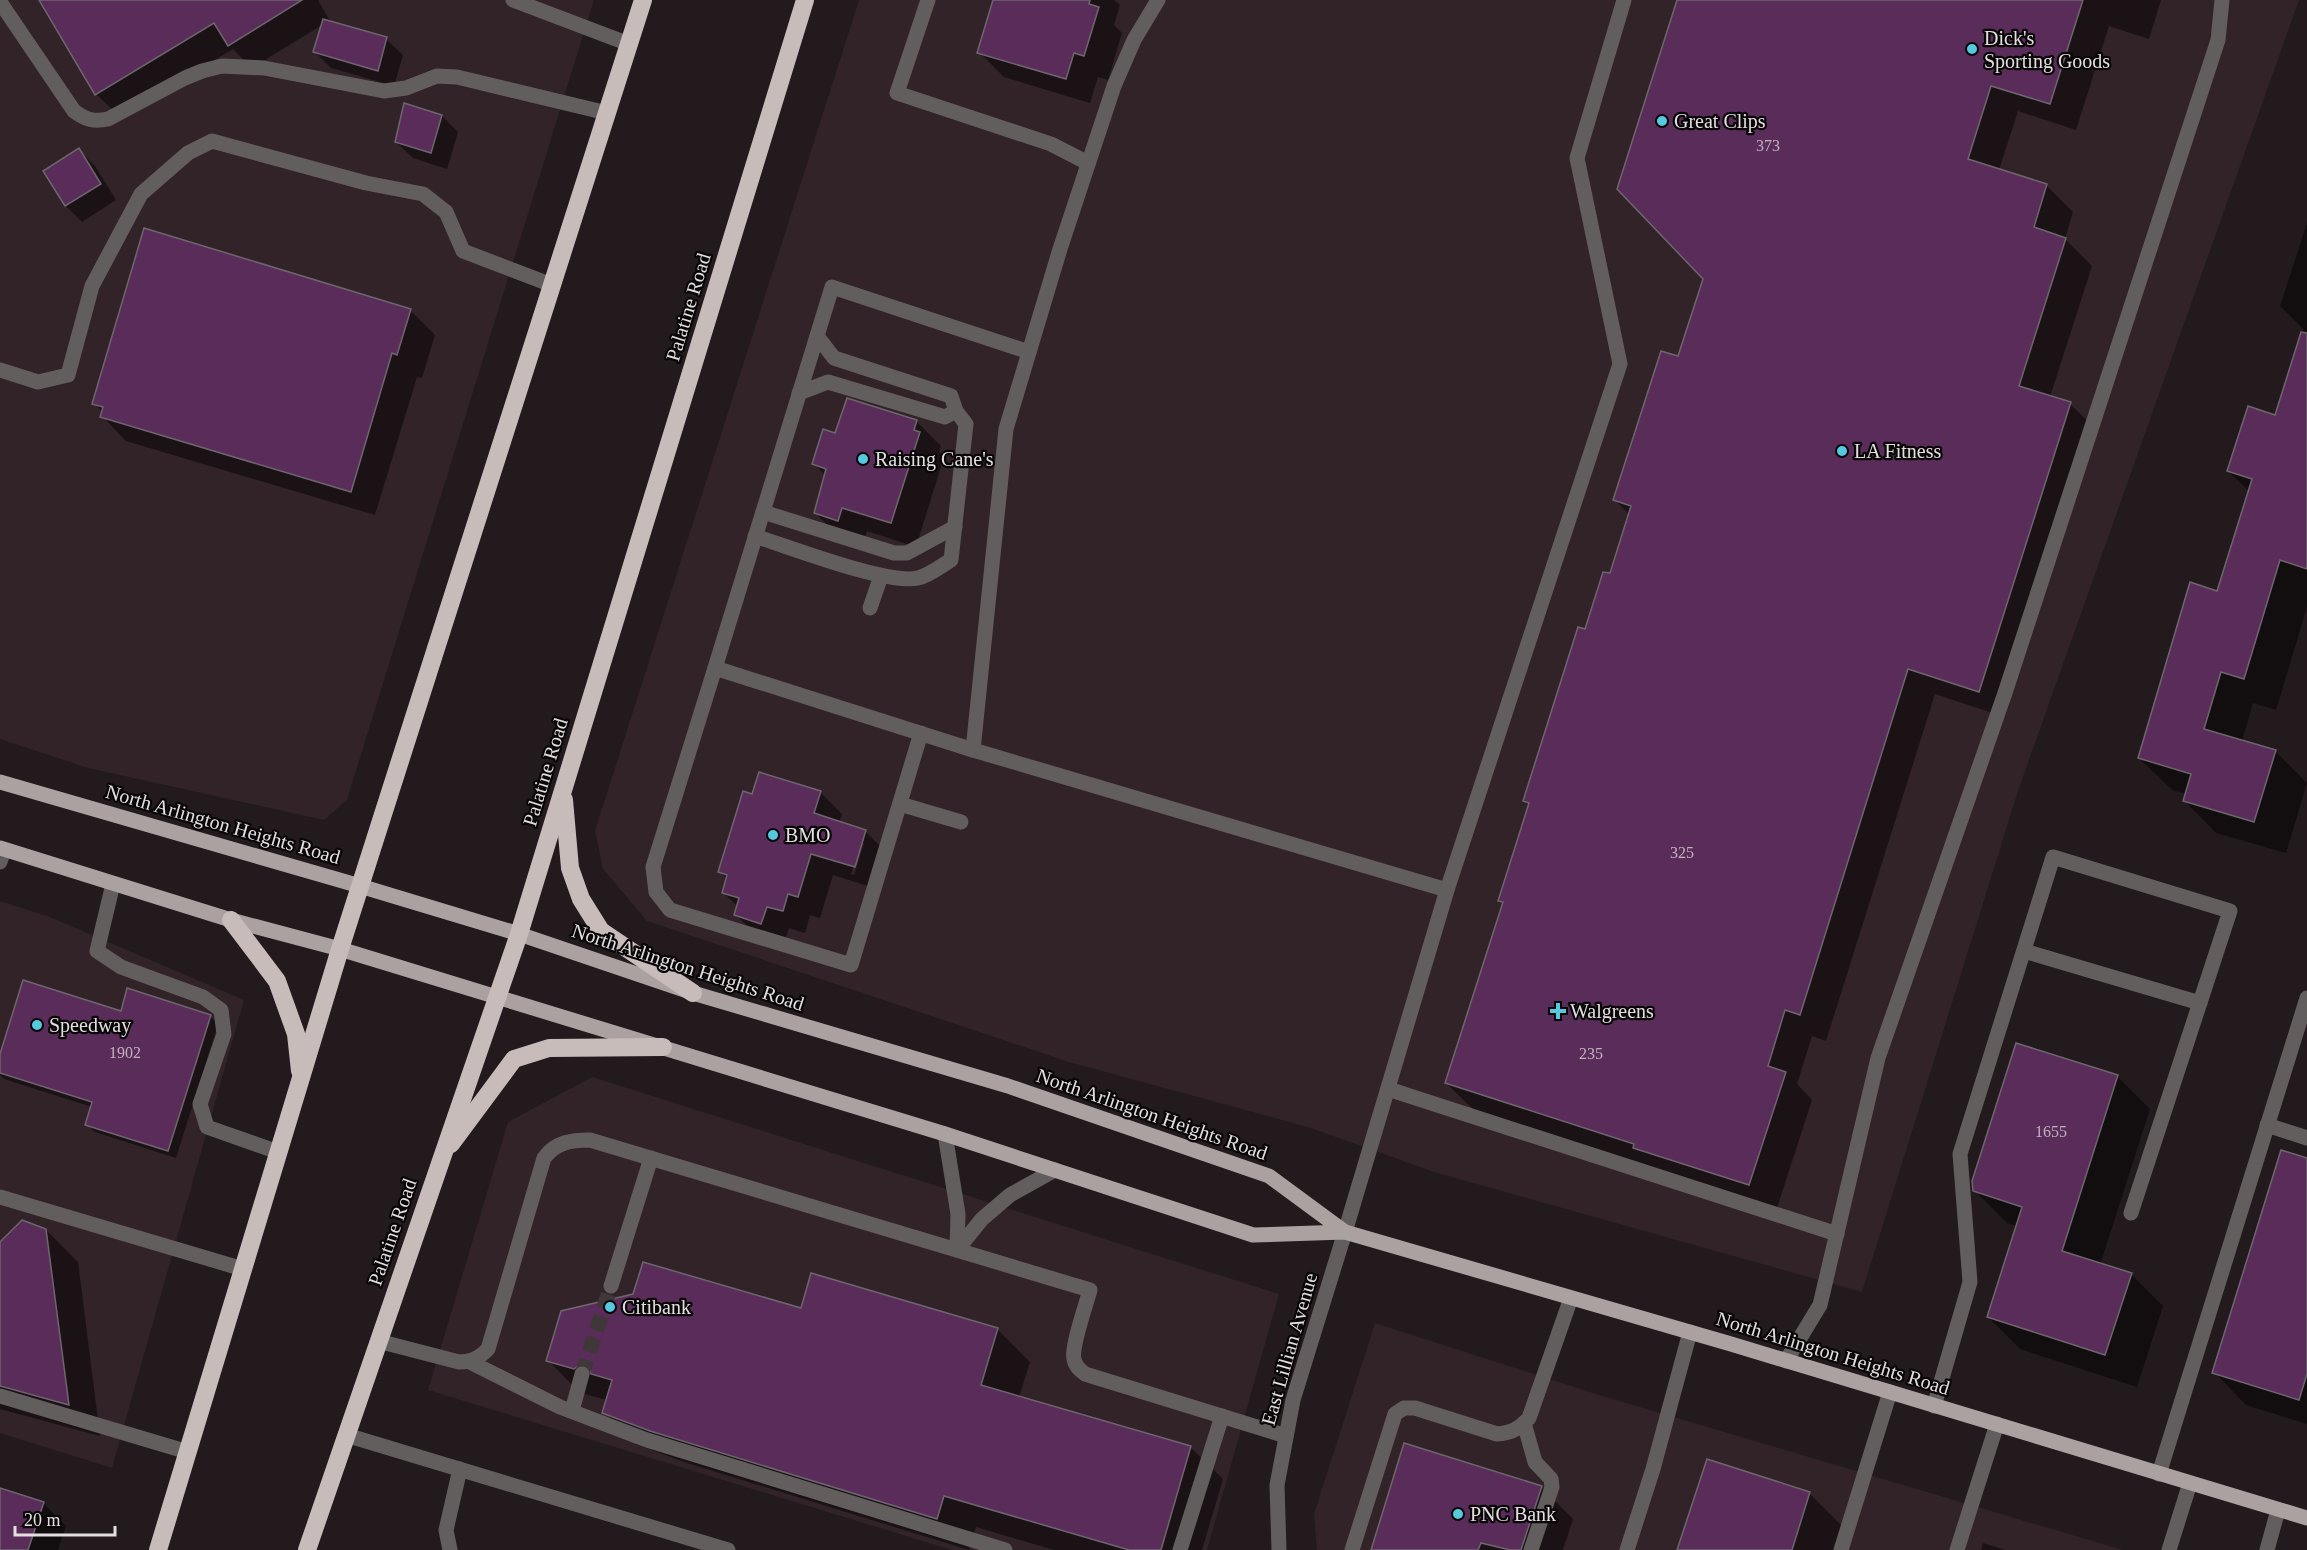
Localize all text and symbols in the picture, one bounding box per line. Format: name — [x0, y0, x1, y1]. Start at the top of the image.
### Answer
place label: Dick's Sporting Goods — [1984, 27, 2110, 73]
marker: Dick's Sporting Goods — [1965, 42, 1979, 56]
place label: Great Clips — [1674, 110, 1766, 133]
marker: Great Clips — [1655, 114, 1669, 128]
house number: 373 — [1756, 137, 1780, 154]
street label: Palatine Road — [661, 250, 715, 364]
place label: LA Fitness — [1854, 440, 1941, 462]
marker: LA Fitness — [1835, 444, 1849, 458]
place label: Raising Cane's — [875, 448, 994, 471]
marker: Raising Cane's — [856, 452, 870, 466]
street label: Palatine Road — [518, 715, 572, 829]
street label: North Arlington Heights Road — [103, 780, 343, 869]
place label: BMO — [785, 824, 831, 846]
marker: BMO — [766, 828, 780, 842]
house number: 325 — [1670, 844, 1694, 861]
street label: North Arlington Heights Road — [569, 919, 807, 1016]
place label: Walgreens — [1570, 1000, 1654, 1023]
marker: Walgreens — [1551, 1004, 1565, 1018]
place label: Speedway — [49, 1014, 131, 1037]
marker: Speedway — [30, 1018, 44, 1032]
house number: 1902 — [109, 1044, 141, 1061]
house number: 235 — [1579, 1045, 1603, 1062]
street label: North Arlington Heights Road — [1033, 1064, 1270, 1165]
house number: 1655 — [2035, 1123, 2067, 1140]
street label: Palatine Road — [363, 1176, 421, 1288]
street label: East Lillian Avenue — [1257, 1270, 1321, 1428]
place label: Citibank — [622, 1296, 691, 1318]
marker: Citibank — [603, 1300, 617, 1314]
street label: North Arlington Heights Road — [1713, 1307, 1952, 1400]
scale bar — [15, 1499, 116, 1537]
place label: PNC Bank — [1470, 1503, 1556, 1525]
marker: PNC Bank — [1451, 1507, 1465, 1521]
text: 20 m — [24, 1510, 61, 1530]

